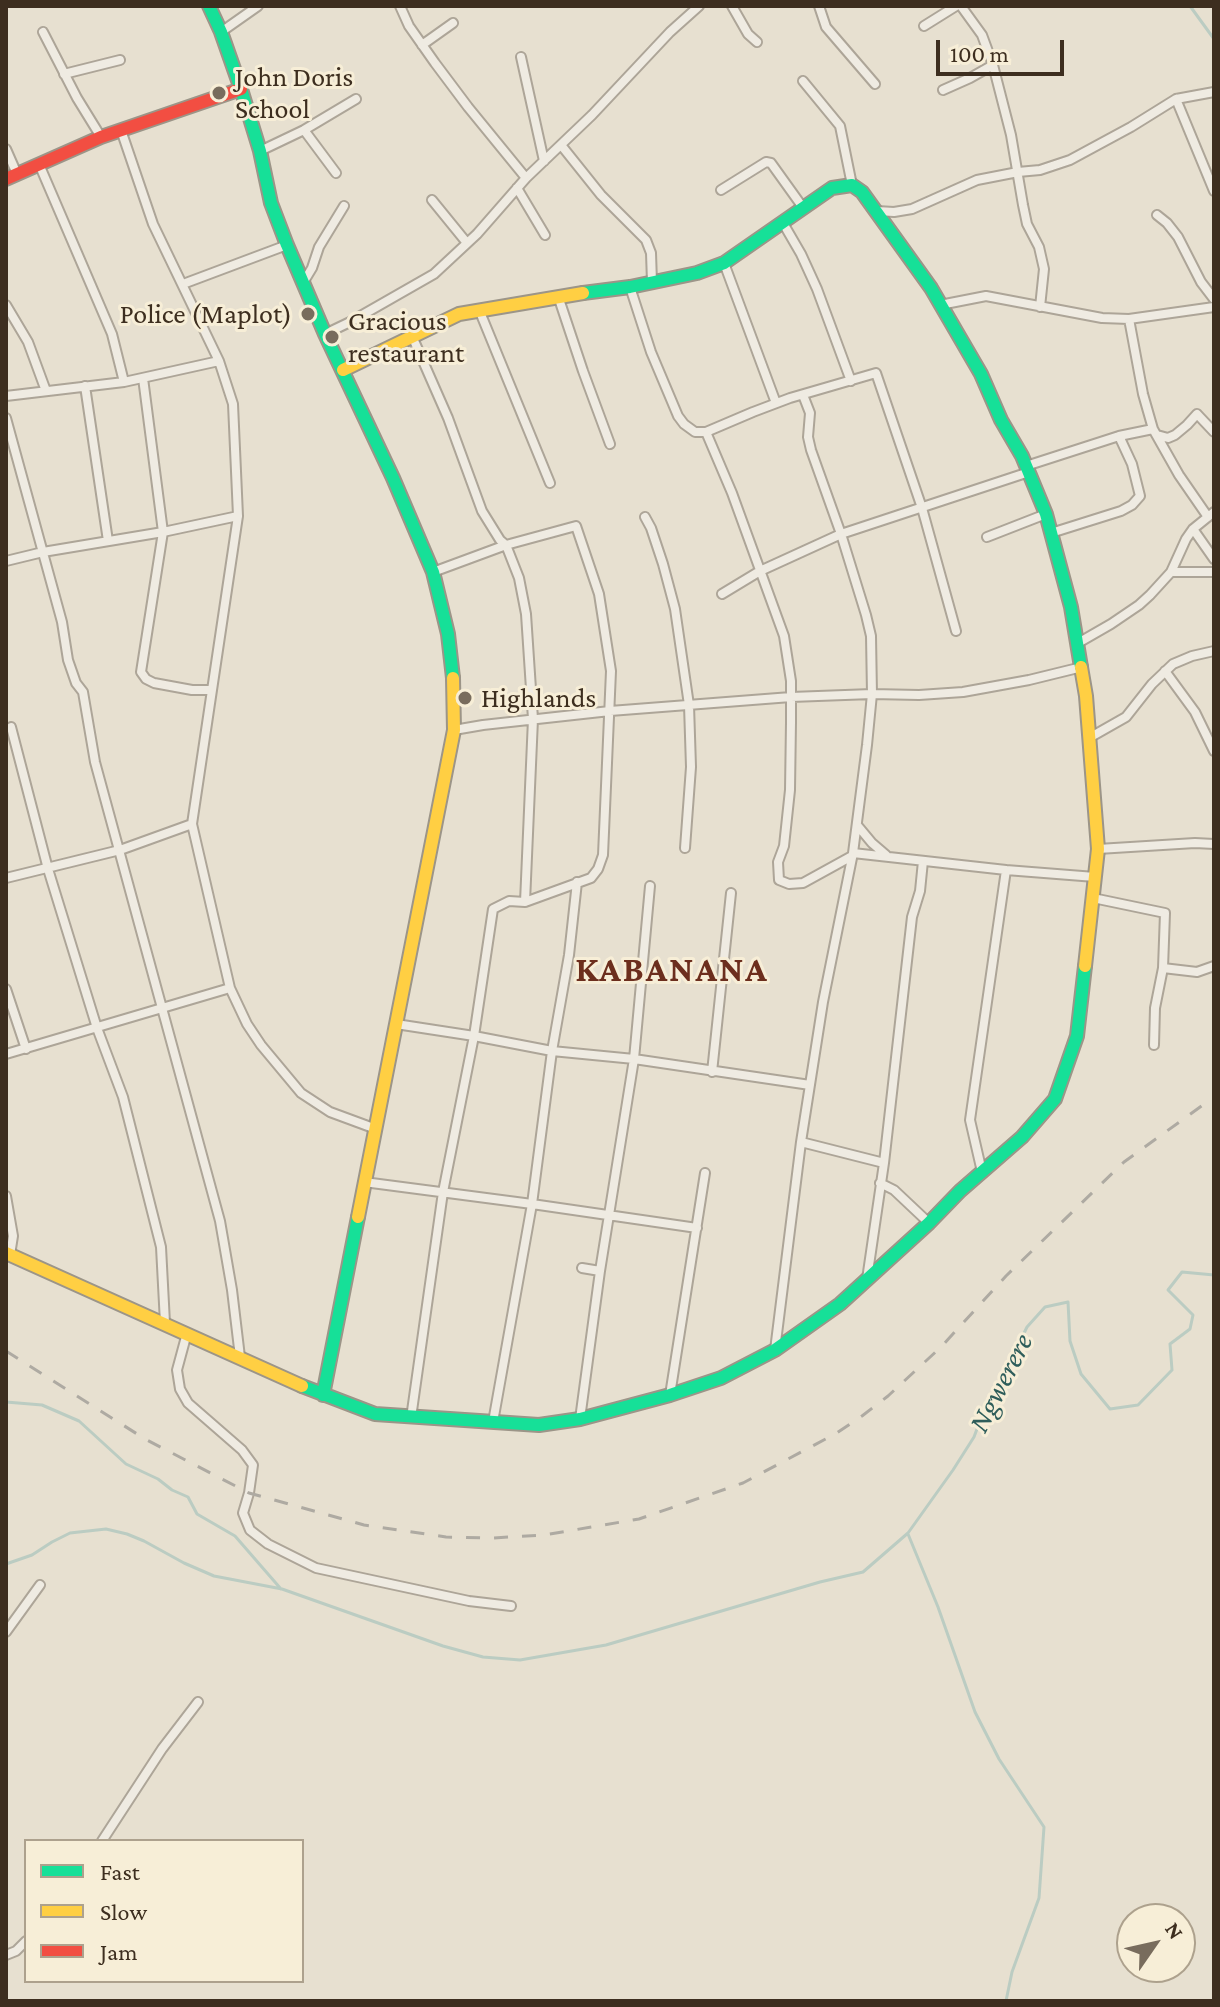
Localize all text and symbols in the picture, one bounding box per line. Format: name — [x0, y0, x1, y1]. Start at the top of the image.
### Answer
scale bar — [940, 24, 1068, 74]
text: 100 m — [950, 40, 1009, 67]
place label: John Doris School — [235, 60, 353, 126]
marker: John Doris School — [210, 84, 228, 102]
place label: Police (Maplot) — [120, 297, 292, 331]
place label: Gracious restaurant — [348, 304, 464, 370]
marker: Police (Maplot) — [299, 305, 317, 323]
marker: Gracious restaurant — [323, 328, 341, 346]
place label: Highlands — [481, 681, 596, 715]
marker: Highlands — [456, 689, 474, 707]
district label: KABANANA — [575, 948, 769, 992]
water label: Ngwerere — [961, 1328, 1041, 1438]
legend — [24, 1839, 304, 1983]
text: Fast — [100, 1858, 140, 1885]
text: Slow — [100, 1898, 147, 1925]
north arrow — [1116, 1903, 1196, 1983]
text: N — [1160, 1917, 1189, 1944]
text: Jam — [100, 1938, 138, 1965]

